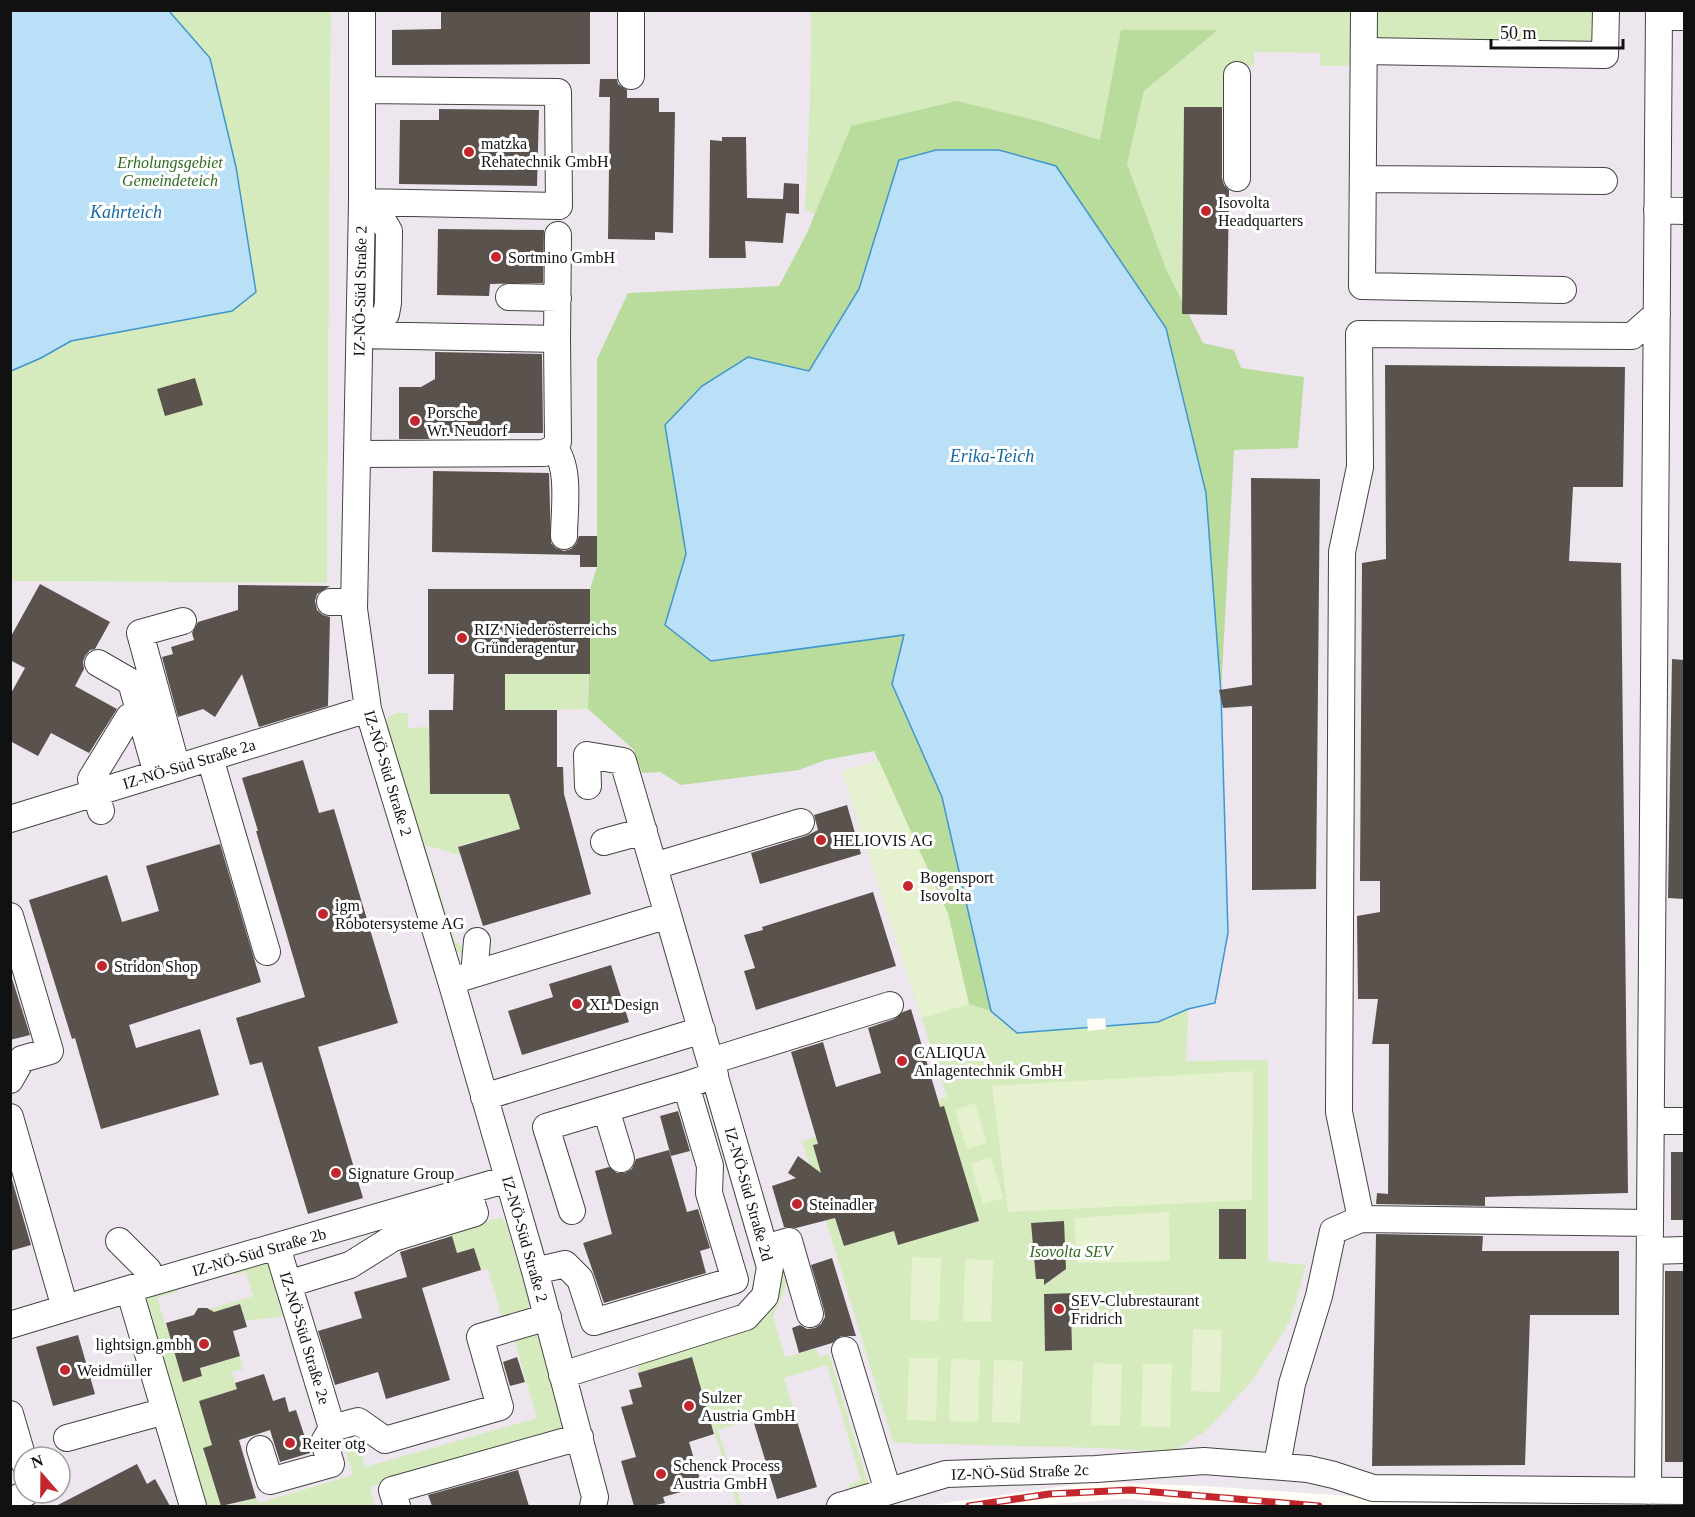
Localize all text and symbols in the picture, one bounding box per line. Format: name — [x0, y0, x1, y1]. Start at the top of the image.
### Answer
scale bar — [1491, 12, 1623, 50]
text: 50 m — [1500, 23, 1537, 43]
place label: matzka Rehatechnik GmbH — [481, 135, 609, 170]
marker: matzka Rehatechnik GmbH — [462, 145, 476, 159]
park label: Erholungsgebiet Gemeindeteich — [116, 154, 223, 189]
place label: Isovolta Headquarters — [1218, 194, 1303, 230]
water label: Kahrteich — [89, 202, 162, 222]
marker: Isovolta Headquarters — [1199, 204, 1213, 218]
street label: IZ-NÖ-Süd Straße 2 — [350, 226, 370, 356]
place label: Sortmino GmbH — [508, 249, 616, 266]
marker: Sortmino GmbH — [489, 250, 503, 264]
place label: Porsche Wr. Neudorf — [427, 404, 508, 439]
marker: Porsche Wr. Neudorf — [408, 414, 422, 428]
water label: Erika-Teich — [949, 446, 1034, 466]
place label: RIZ Niederösterreichs Gründeragentur — [474, 621, 617, 657]
marker: RIZ Niederösterreichs Gründeragentur — [455, 631, 469, 645]
street label: IZ-NÖ-Süd Straße 2 — [361, 708, 415, 838]
street label: IZ-NÖ-Süd Straße 2a — [121, 736, 257, 792]
place label: HELIOVIS AG — [833, 832, 933, 849]
marker: HELIOVIS AG — [814, 833, 828, 847]
place label: Bogensport Isovolta — [920, 869, 994, 904]
marker: Bogensport Isovolta — [901, 879, 915, 893]
place label: igm Robotersysteme AG — [335, 897, 465, 933]
marker: igm Robotersysteme AG — [316, 907, 330, 921]
place label: Stridon Shop — [114, 958, 198, 976]
marker: Stridon Shop — [95, 959, 109, 973]
place label: XL Design — [589, 996, 659, 1014]
marker: XL Design — [570, 997, 584, 1011]
place label: CALIQUA Anlagentechnik GmbH — [914, 1044, 1063, 1080]
marker: CALIQUA Anlagentechnik GmbH — [895, 1054, 909, 1068]
street label: IZ-NÖ-Süd Straße 2d — [722, 1125, 776, 1263]
place label: Signature Group — [348, 1165, 454, 1183]
marker: Signature Group — [329, 1166, 343, 1180]
street label: IZ-NÖ-Süd Straße 2 — [499, 1174, 551, 1304]
place label: Steinadler — [809, 1196, 875, 1213]
marker: Steinadler — [790, 1197, 804, 1211]
street label: IZ-NÖ-Süd Straße 2b — [190, 1225, 328, 1279]
park label: Isovolta SEV — [1028, 1243, 1115, 1260]
street label: IZ-NÖ-Süd Straße 2e — [277, 1270, 333, 1406]
place label: SEV-Clubrestaurant Fridrich — [1071, 1292, 1200, 1327]
marker: SEV-Clubrestaurant Fridrich — [1052, 1302, 1066, 1316]
place label: lightsign.gmbh — [96, 1336, 192, 1354]
marker: lightsign.gmbh — [197, 1337, 211, 1351]
place label: Weidmüller — [77, 1362, 153, 1379]
marker: Weidmüller — [58, 1363, 72, 1377]
place label: Sulzer Austria GmbH — [701, 1389, 796, 1424]
marker: Sulzer Austria GmbH — [682, 1399, 696, 1413]
place label: Reiter otg — [302, 1435, 366, 1453]
marker: Reiter otg — [283, 1436, 297, 1450]
north arrow — [12, 1445, 72, 1505]
text: N — [29, 1451, 46, 1471]
place label: Schenck Process Austria GmbH — [673, 1457, 780, 1492]
street label: IZ-NÖ-Süd Straße 2c — [951, 1461, 1089, 1483]
marker: Schenck Process Austria GmbH — [654, 1467, 668, 1481]

